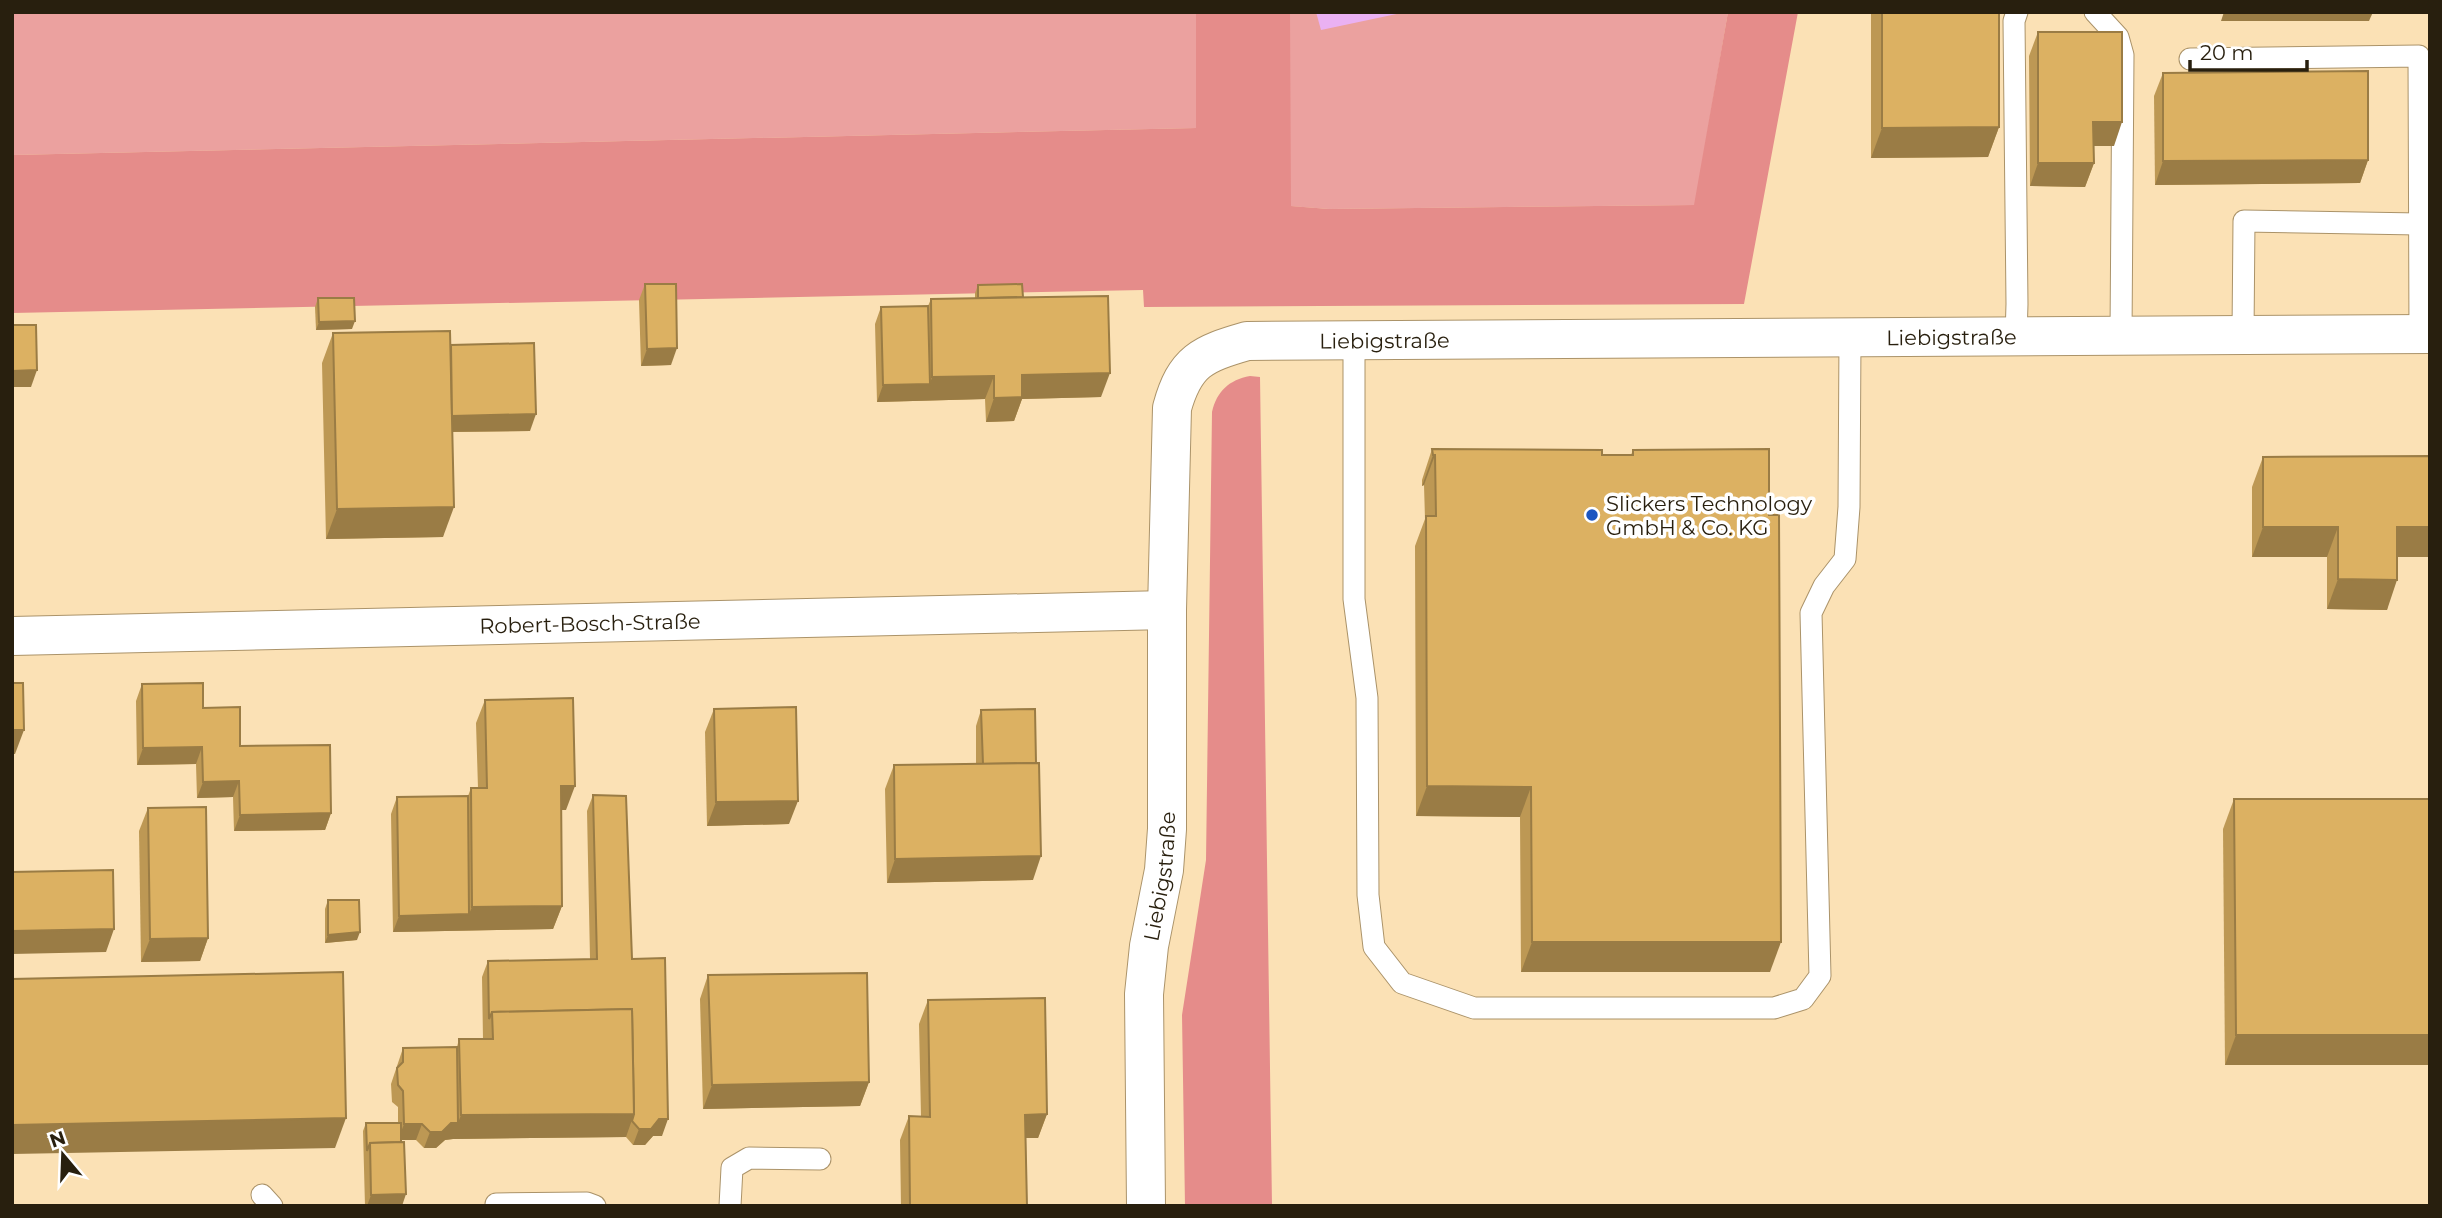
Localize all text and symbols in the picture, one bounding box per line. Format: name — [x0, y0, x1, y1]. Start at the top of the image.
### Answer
scale bar — [2190, 28, 2307, 72]
text: 20 m — [2200, 40, 2254, 65]
street label: Liebigstraße — [1886, 324, 2017, 350]
street label: Liebigstraße — [1319, 327, 1450, 353]
place label: Slickers Technology GmbH & Co. KG — [1606, 491, 1813, 540]
marker: Slickers Technology GmbH & Co. KG — [1584, 507, 1600, 523]
street label: Robert-Bosch-Straße — [479, 608, 701, 638]
street label: Liebigstraße — [1138, 812, 1180, 943]
north arrow — [28, 1120, 98, 1190]
text: N — [47, 1126, 69, 1153]

